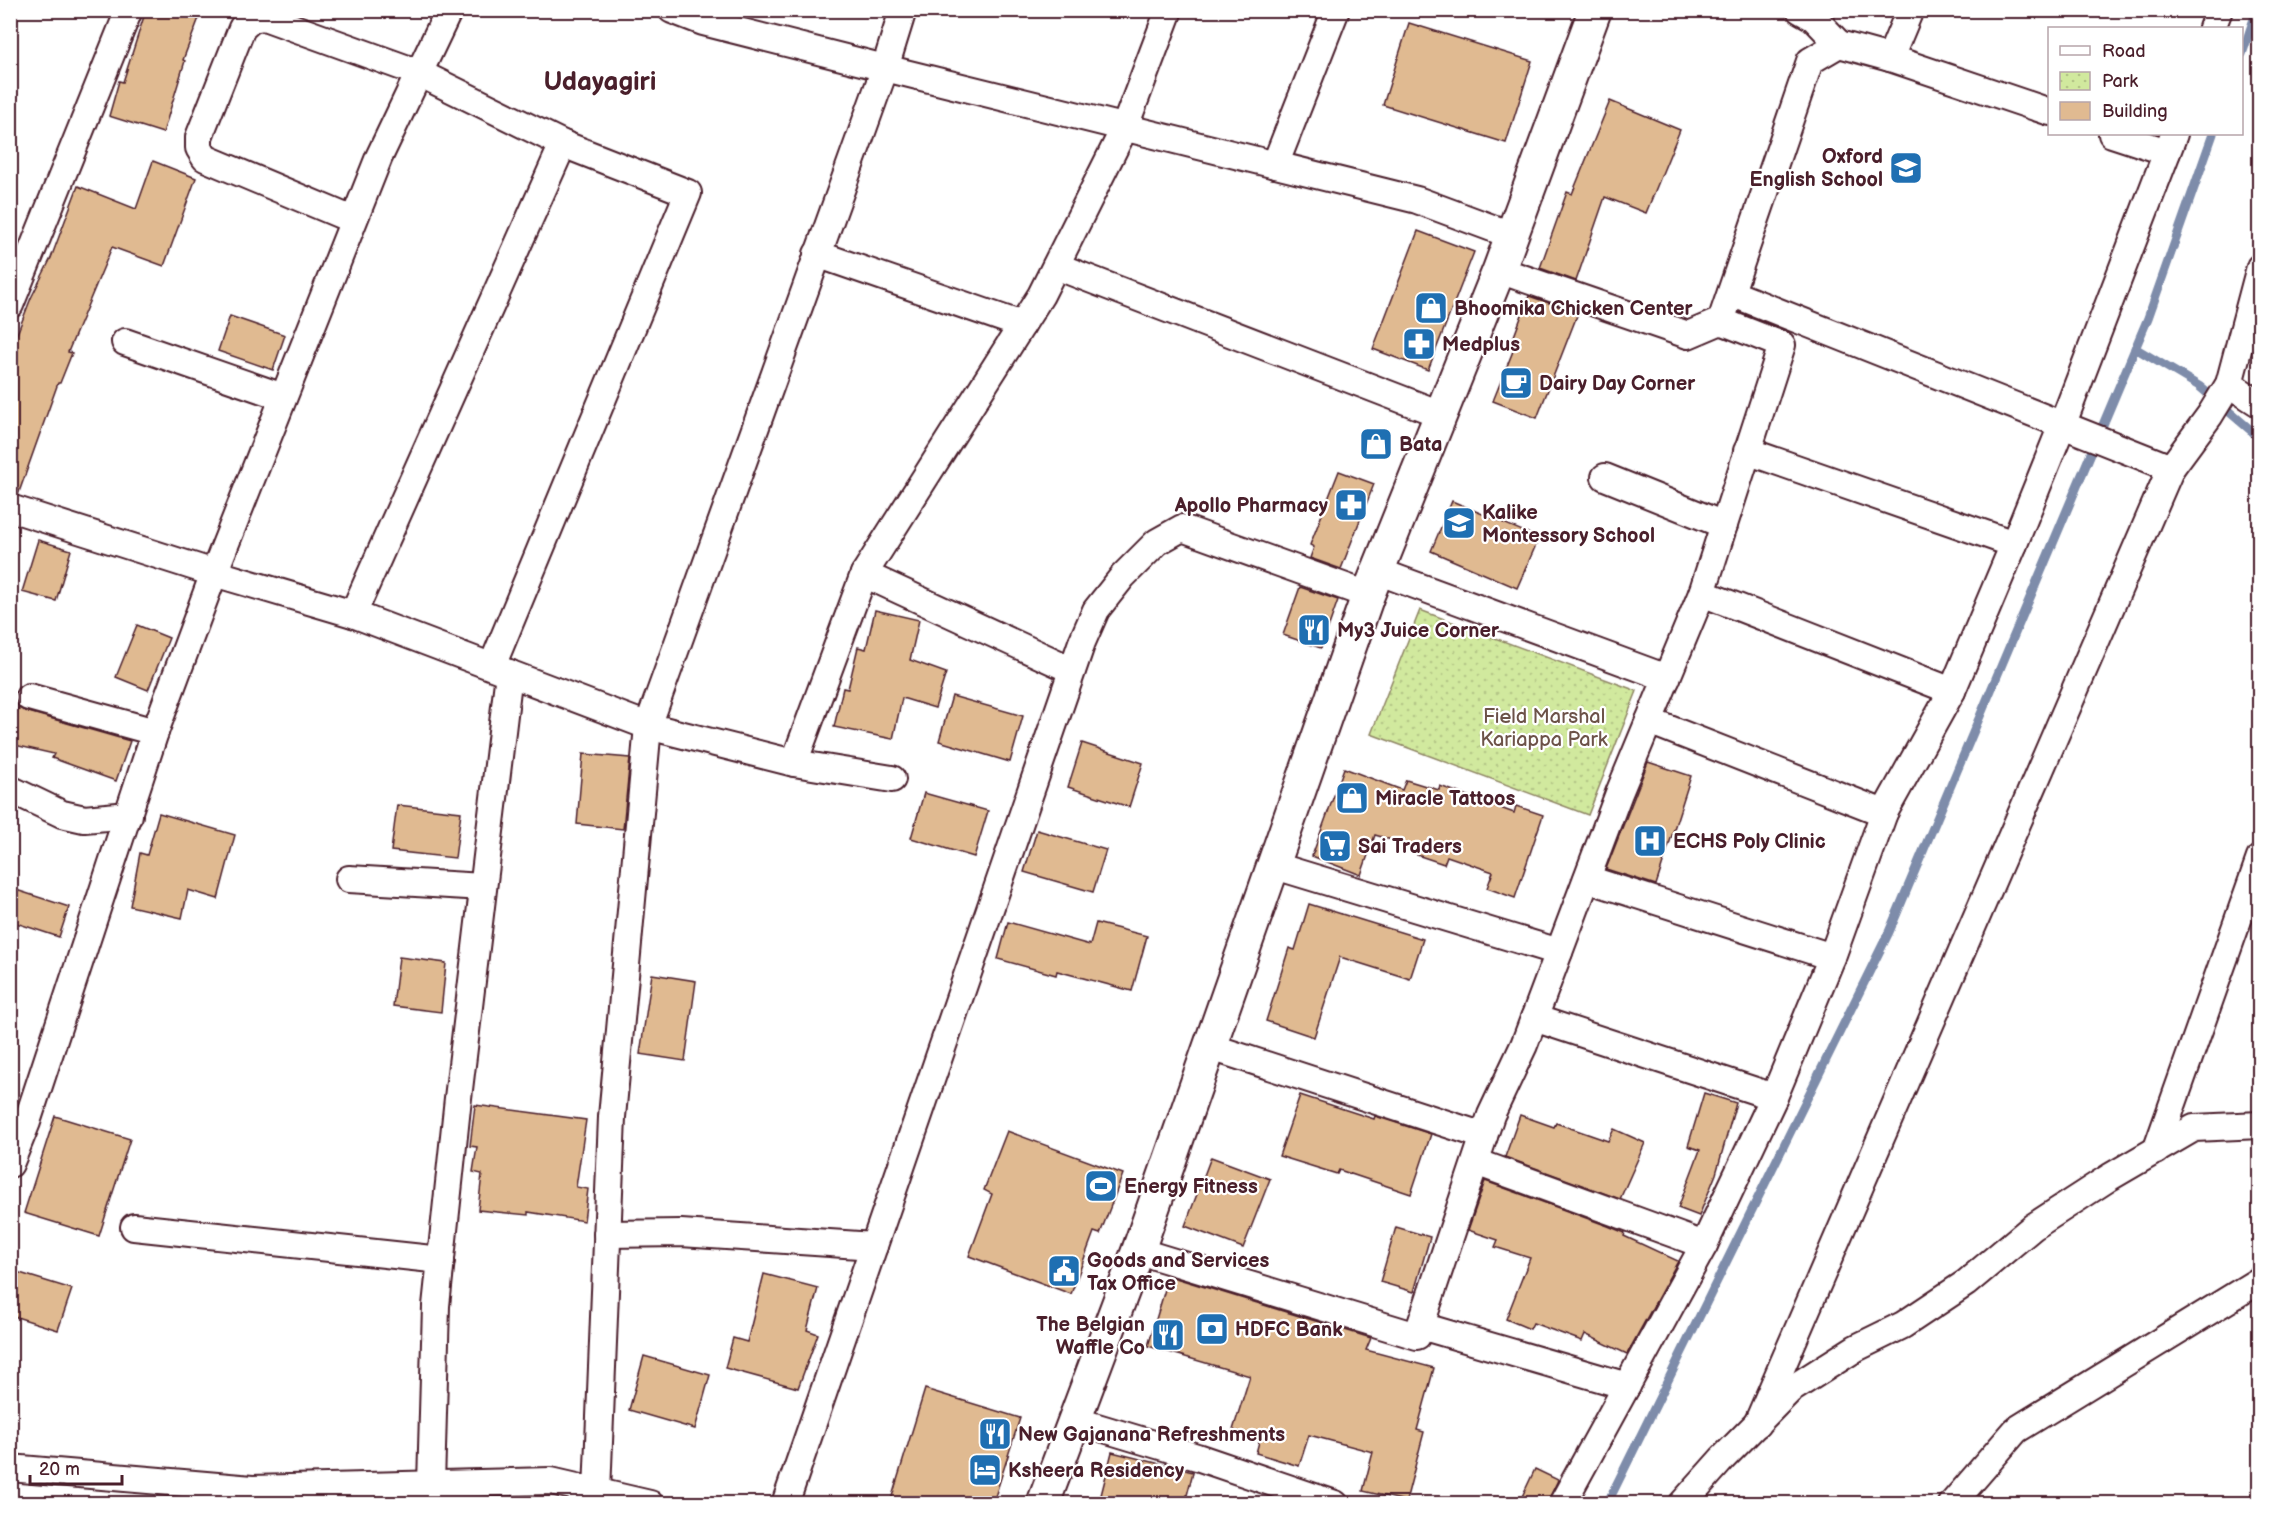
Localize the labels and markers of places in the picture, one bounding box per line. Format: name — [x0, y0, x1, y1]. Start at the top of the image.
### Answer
place label: Oxford English School — [1750, 145, 1883, 192]
school or university icon: Oxford English School — [1888, 150, 1924, 186]
shop icon: Bhoomika Chicken Center — [1413, 290, 1449, 326]
place label: Bhoomika Chicken Center — [1454, 297, 1694, 321]
pharmacy icon: Medplus — [1401, 326, 1437, 362]
place label: Medplus — [1442, 333, 1520, 357]
cafe icon: Dairy Day Corner — [1498, 365, 1534, 401]
place label: Dairy Day Corner — [1539, 372, 1696, 396]
shop icon: Bata — [1358, 426, 1394, 462]
place label: Bata — [1399, 433, 1442, 457]
pharmacy icon: Apollo Pharmacy — [1333, 487, 1369, 523]
place label: Apollo Pharmacy — [1174, 494, 1329, 518]
place label: Kalike Montessory School — [1482, 501, 1655, 548]
school or university icon: Kalike Montessory School — [1441, 505, 1477, 541]
restaurant icon: My3 Juice Corner — [1296, 612, 1332, 648]
place label: My3 Juice Corner — [1337, 619, 1500, 643]
shop icon: Miracle Tattoos — [1334, 780, 1370, 816]
place label: Miracle Tattoos — [1375, 787, 1515, 811]
hospital icon: ECHS Poly Clinic — [1632, 823, 1668, 859]
supermarket icon: Sai Traders — [1317, 828, 1353, 864]
place label: ECHS Poly Clinic — [1673, 830, 1826, 854]
place label: Sai Traders — [1358, 835, 1462, 859]
sports icon: Energy Fitness — [1083, 1168, 1119, 1204]
place label: Energy Fitness — [1124, 1175, 1258, 1199]
place label: Goods and Services Tax Office — [1087, 1249, 1270, 1296]
public building icon: Goods and Services Tax Office — [1046, 1253, 1082, 1289]
bank icon: HDFC Bank — [1194, 1311, 1230, 1347]
place label: The Belgian Waffle Co — [1036, 1313, 1145, 1360]
restaurant icon: The Belgian Waffle Co — [1150, 1317, 1186, 1353]
place label: HDFC Bank — [1235, 1318, 1343, 1342]
restaurant icon: New Gajanana Refreshments — [977, 1416, 1013, 1452]
place label: New Gajanana Refreshments — [1018, 1423, 1285, 1447]
hotel icon: Ksheera Residency — [967, 1452, 1003, 1488]
place label: Ksheera Residency — [1008, 1459, 1185, 1483]

